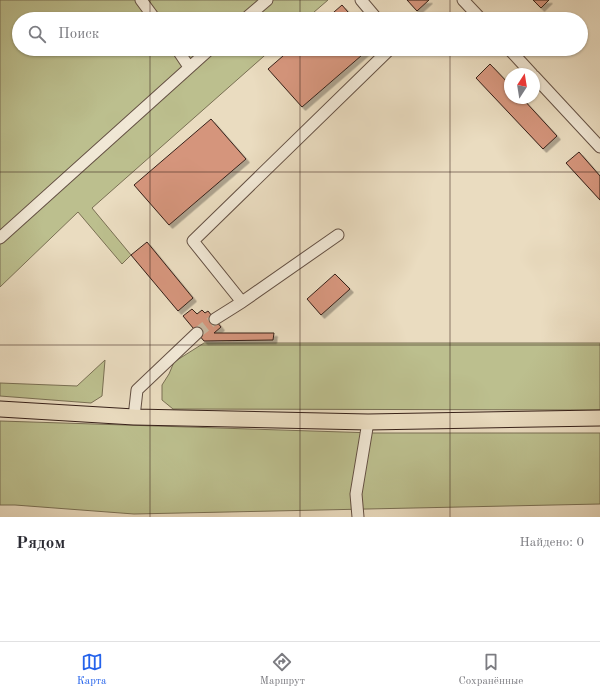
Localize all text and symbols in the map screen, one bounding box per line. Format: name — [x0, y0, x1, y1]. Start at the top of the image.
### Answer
search box — [12, 12, 588, 56]
icon: search — [26, 23, 48, 45]
text: Поиск — [58, 27, 99, 42]
north arrow — [504, 68, 540, 104]
text: Рядом — [16, 535, 65, 552]
text: Найдено: 0 — [520, 536, 584, 549]
tab: Карта — [77, 651, 106, 689]
tab: Маршрут — [260, 651, 305, 689]
tab: Сохранённые — [458, 651, 523, 689]

